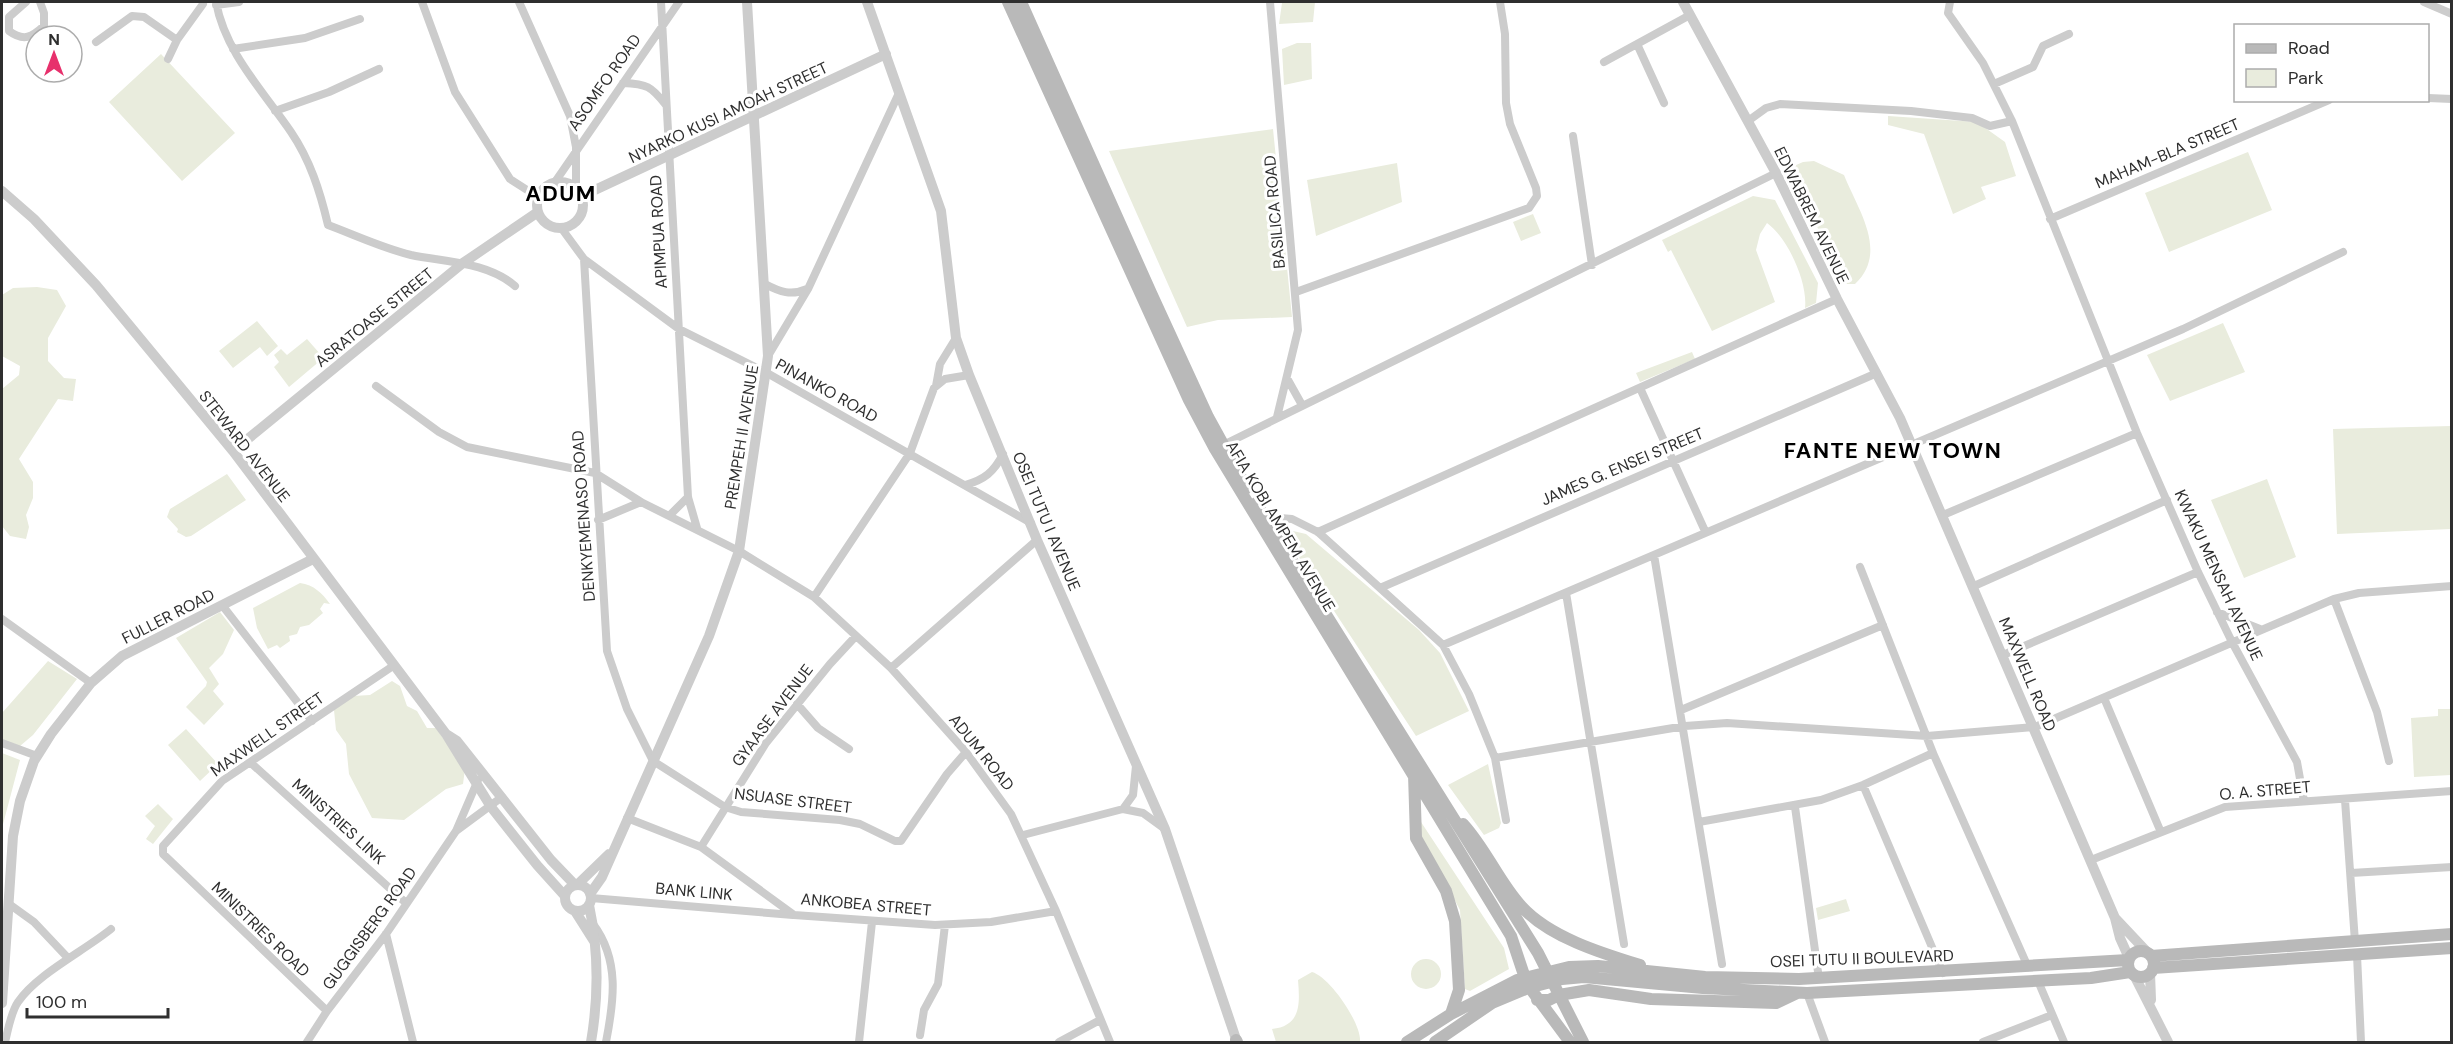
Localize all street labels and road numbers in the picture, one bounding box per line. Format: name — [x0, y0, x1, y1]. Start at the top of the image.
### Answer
street label: ASOMFO ROAD — [563, 30, 646, 135]
street label: NYARKO KUSI AMOAH STREET — [625, 57, 831, 168]
street label: MAHAM-BLA STREET — [2092, 113, 2243, 193]
street label: EDWABREM AVENUE — [1769, 143, 1854, 287]
street label: BASILICA ROAD — [1259, 154, 1290, 270]
street label: APIMPUA ROAD — [645, 175, 672, 289]
street label: ASRATOASE STREET — [311, 263, 438, 372]
street label: PINANKO ROAD — [772, 354, 882, 427]
street label: PREMPEH II AVENUE — [720, 363, 763, 511]
street label: STEWARD AVENUE — [194, 386, 295, 506]
street label: JAMES G. ENSEI STREET — [1538, 423, 1707, 510]
street label: DENKYEMENASO ROAD — [567, 430, 600, 602]
street label: AFIA KOBI AMPEM AVENUE — [1221, 437, 1340, 616]
street label: OSEI TUTU I AVENUE — [1008, 448, 1085, 594]
street label: KWAKU MENSAH AVENUE — [2170, 486, 2267, 664]
street label: FULLER ROAD — [118, 584, 218, 649]
street label: MAXWELL ROAD — [1994, 614, 2061, 734]
street label: GYAASE AVENUE — [727, 660, 818, 771]
street label: MAXWELL STREET — [206, 687, 328, 781]
street label: ADUM ROAD — [944, 710, 1019, 795]
street label: MINISTRIES LINK — [288, 774, 390, 869]
street label: O. A. STREET — [2218, 776, 2312, 805]
street label: NSUASE STREET — [733, 783, 853, 818]
street label: GUGGISBERG ROAD — [318, 863, 421, 994]
street label: MINISTRIES ROAD — [207, 877, 314, 982]
street label: BANK LINK — [655, 878, 733, 905]
street label: ANKOBEA STREET — [800, 888, 932, 921]
street label: OSEI TUTU II BOULEVARD — [1770, 945, 1954, 972]

